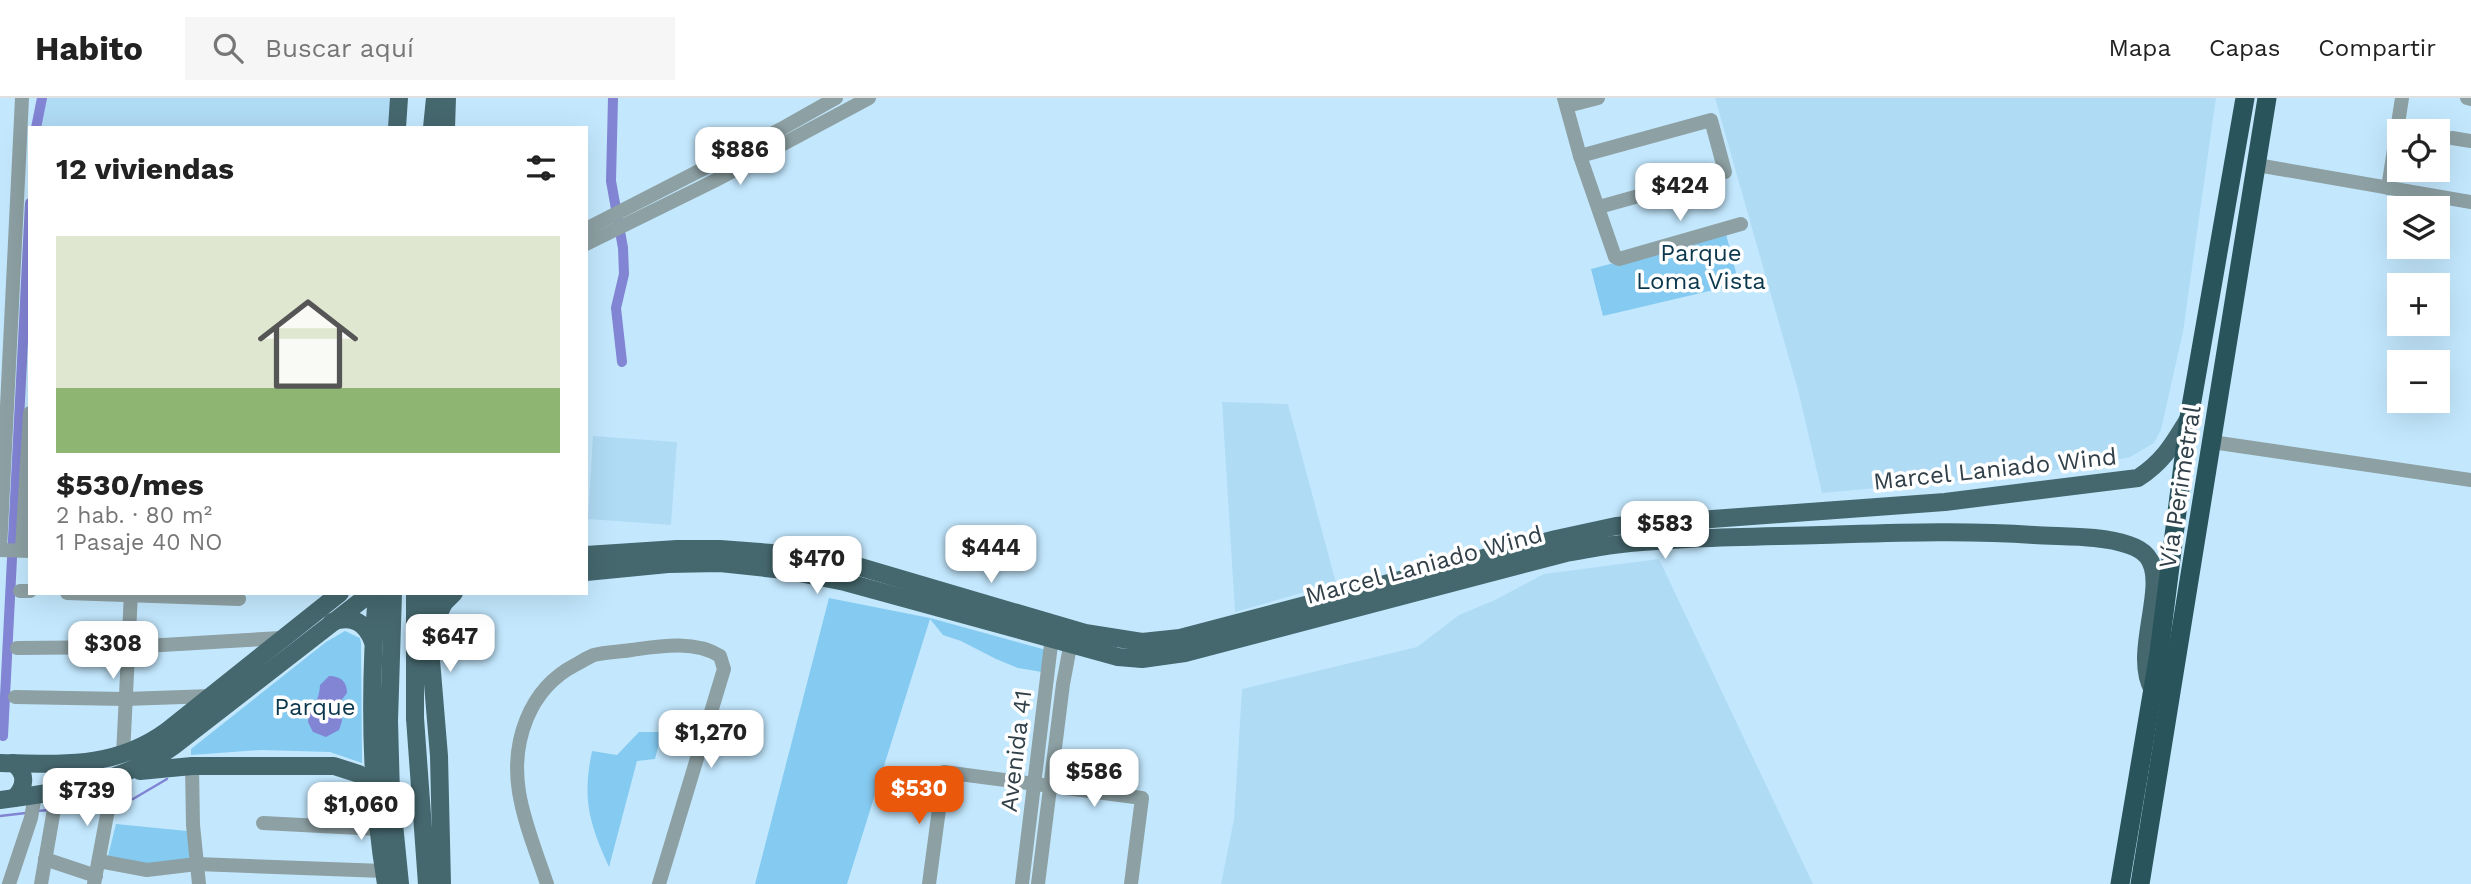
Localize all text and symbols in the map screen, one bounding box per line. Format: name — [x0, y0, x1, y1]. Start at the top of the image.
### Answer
search box — [185, 17, 675, 80]
text: Habito — [35, 29, 143, 68]
icon: search — [209, 29, 247, 67]
text: Buscar aquí — [265, 33, 414, 63]
text: Mapa — [2108, 34, 2171, 62]
text: Capas — [2209, 34, 2280, 62]
text: Compartir — [2318, 34, 2436, 62]
map controls — [2387, 119, 2450, 413]
button: locate — [2387, 119, 2450, 182]
pin: $886 — [699, 127, 781, 187]
text: $886 — [711, 136, 769, 163]
icon: filters — [522, 149, 560, 187]
text: 12 viviendas — [56, 151, 234, 186]
pin: $424 — [1639, 164, 1721, 223]
text: $424 — [1651, 172, 1709, 199]
button: layers — [2387, 196, 2450, 259]
park label: Parque Loma Vista — [1636, 239, 1766, 295]
button: + — [2387, 273, 2450, 336]
icon: home — [245, 281, 371, 407]
button: − — [2387, 350, 2450, 413]
street label: Vía Perimetral — [2153, 403, 2207, 570]
street label: Marcel Laniado Wind — [1872, 442, 2118, 496]
text: $530/mes — [56, 467, 204, 502]
text: 2 hab. · 80 m² — [56, 502, 212, 529]
pin: $583 — [1624, 502, 1706, 561]
text: $583 — [1637, 510, 1693, 537]
street label: Marcel Laniado Wind — [1302, 520, 1546, 610]
pin: $444 — [950, 526, 1032, 585]
text: 1 Pasaje 40 NO — [56, 529, 223, 556]
text: $444 — [961, 534, 1021, 561]
pin: $470 — [776, 536, 858, 596]
text: $470 — [789, 545, 845, 572]
pin: $647 — [409, 614, 491, 674]
pin: $308 — [72, 622, 154, 681]
text: $647 — [422, 623, 478, 650]
text: $308 — [84, 630, 142, 657]
street label: Avenida 41 — [995, 688, 1037, 814]
park label: Parque — [274, 693, 356, 721]
pin: $1,270 — [654, 710, 768, 770]
text: $1,270 — [675, 719, 747, 746]
pin: $586 — [1053, 750, 1135, 809]
text: $586 — [1066, 758, 1122, 785]
pin: $530 — [878, 766, 960, 826]
pin: $739 — [46, 768, 128, 828]
text: $530 — [891, 775, 947, 802]
text: $739 — [59, 777, 115, 804]
pin: $1,060 — [304, 782, 418, 842]
text: $1,060 — [324, 791, 398, 818]

